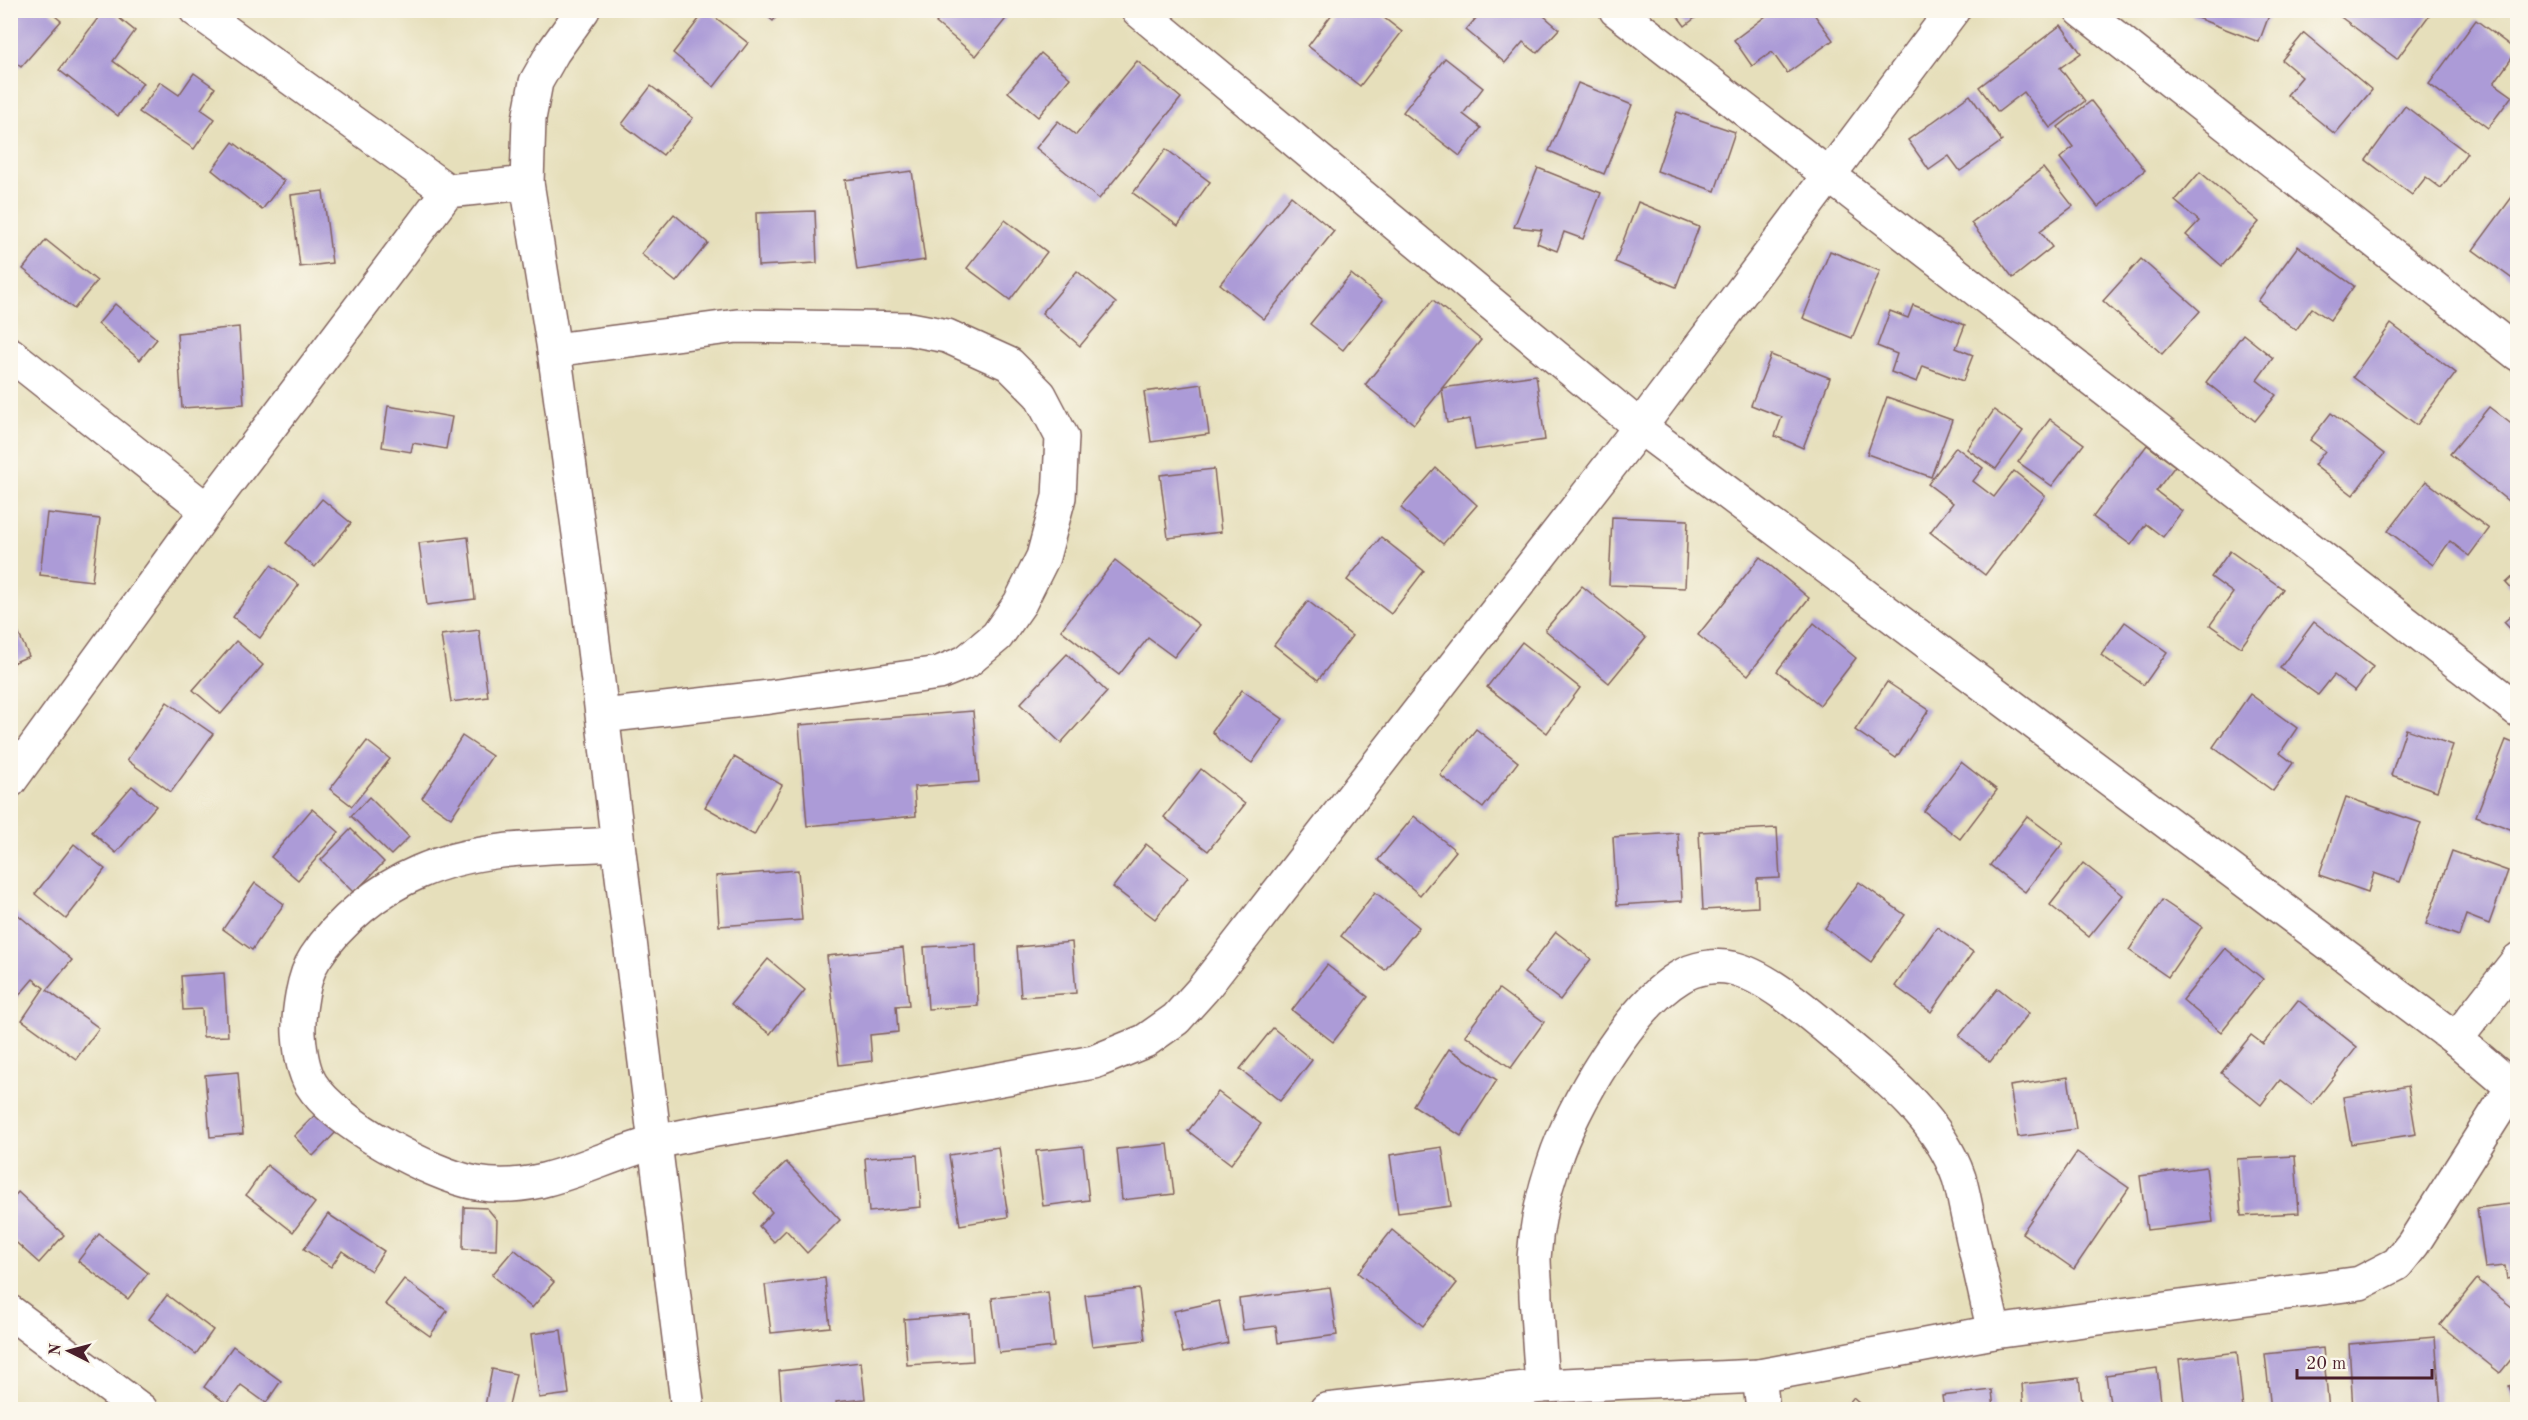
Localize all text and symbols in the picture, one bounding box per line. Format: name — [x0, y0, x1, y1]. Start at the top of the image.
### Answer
north arrow — [39, 1321, 99, 1381]
text: N — [47, 1342, 65, 1357]
scale bar — [2297, 1342, 2432, 1380]
text: 20 m — [2306, 1355, 2346, 1373]

